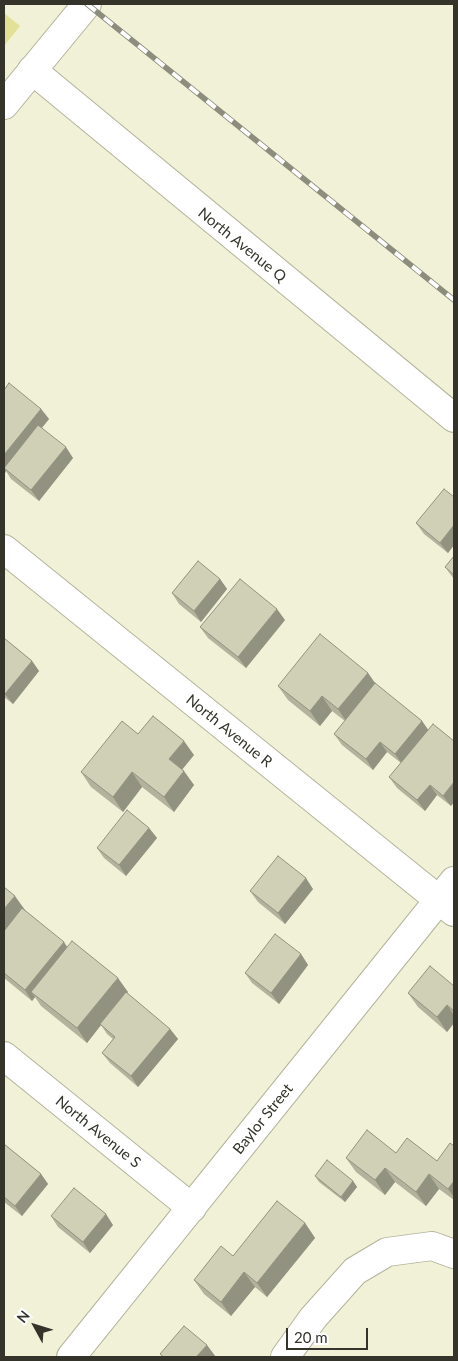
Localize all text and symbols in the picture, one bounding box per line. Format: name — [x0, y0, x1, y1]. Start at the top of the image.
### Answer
street label: North Avenue Q — [194, 204, 290, 286]
street label: North Avenue R — [182, 691, 276, 771]
street label: Baylor Street — [229, 1080, 297, 1158]
street label: North Avenue S — [52, 1092, 144, 1172]
north arrow — [10, 1301, 60, 1351]
text: N — [13, 1307, 33, 1326]
scale bar — [288, 1318, 370, 1350]
text: 20 m — [294, 1328, 328, 1346]

